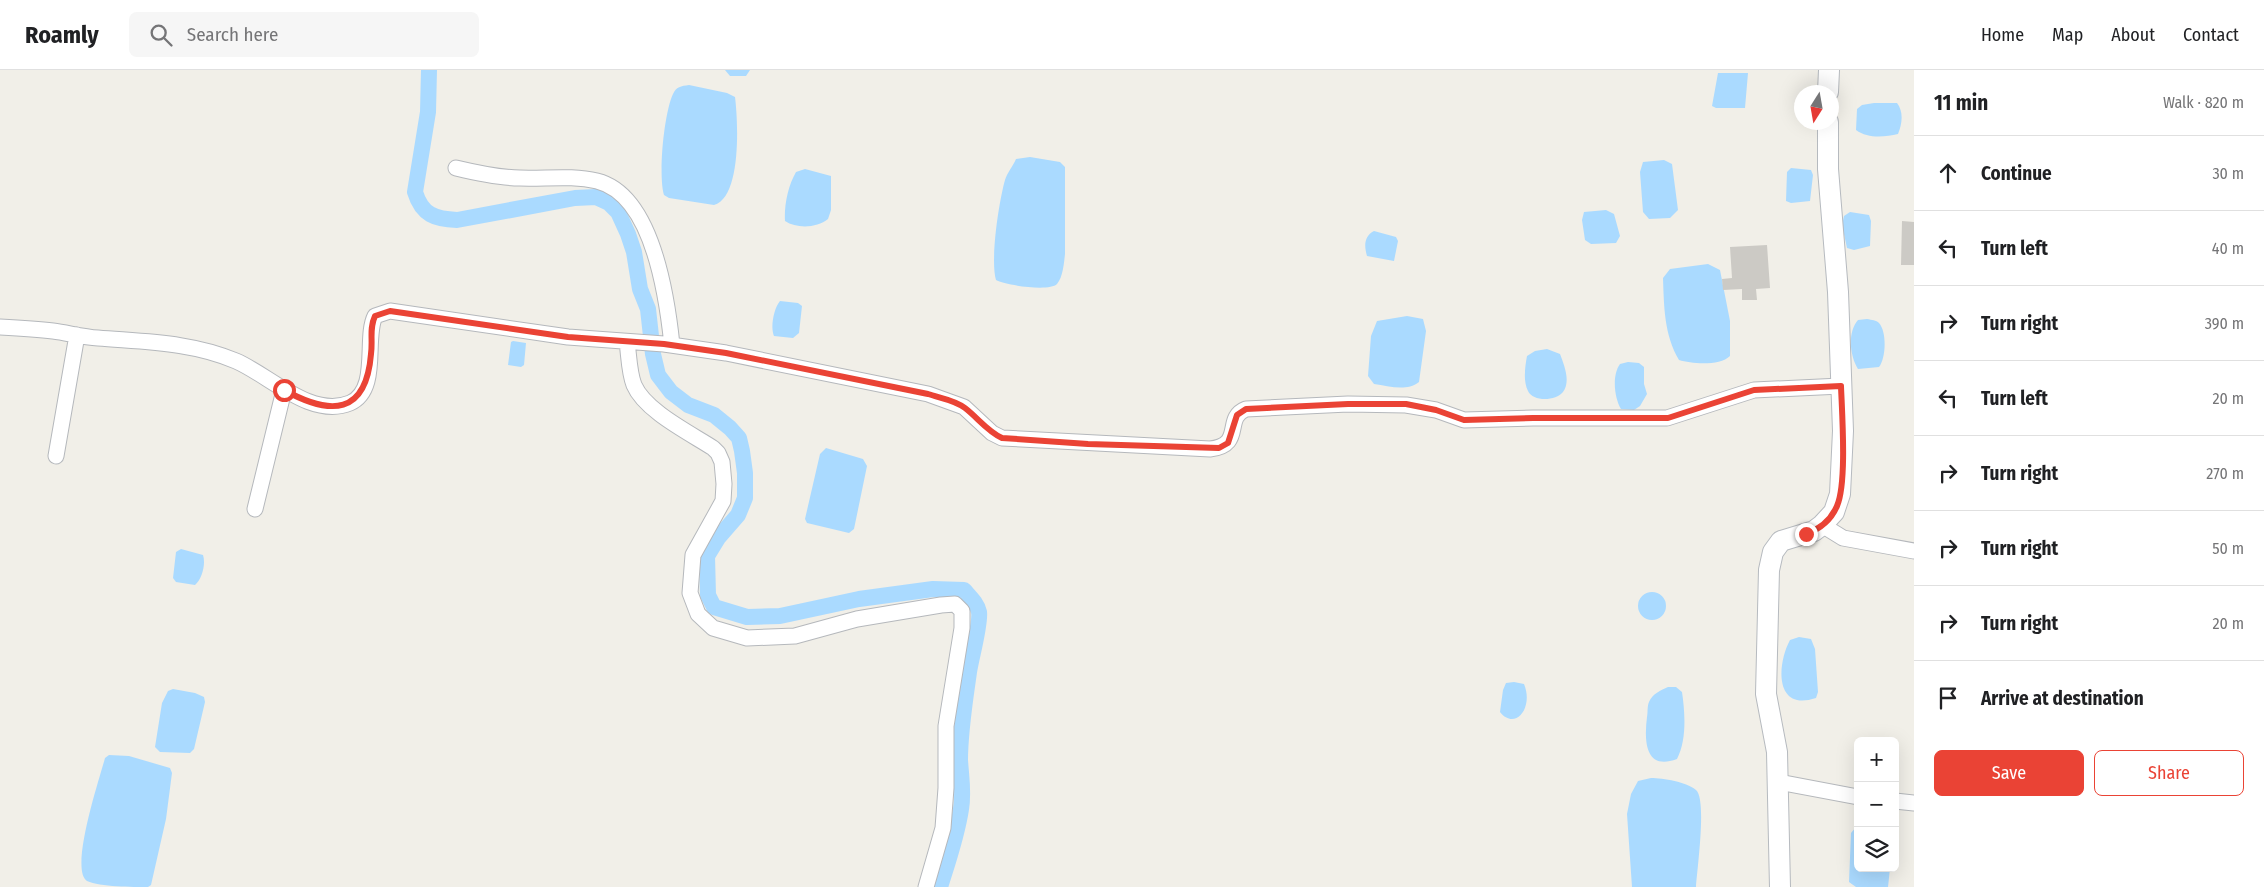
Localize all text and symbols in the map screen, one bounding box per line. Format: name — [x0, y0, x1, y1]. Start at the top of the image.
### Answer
search box — [129, 12, 479, 57]
text: Roamly — [25, 21, 99, 49]
icon: search — [147, 21, 175, 49]
text: Search here — [187, 23, 278, 46]
text: Home — [1981, 24, 2024, 46]
text: Map — [2052, 24, 2083, 46]
text: About — [2111, 24, 2155, 46]
text: Contact — [2183, 24, 2239, 46]
north arrow — [1794, 85, 1839, 130]
text: 11 min — [1934, 90, 1988, 116]
text: Walk · 820 m — [2163, 93, 2244, 112]
icon: ahead — [1934, 159, 1962, 187]
text: Continue — [1981, 162, 2052, 185]
text: 30 m — [2212, 164, 2244, 183]
icon: left — [1934, 234, 1962, 262]
text: Turn left — [1981, 237, 2048, 260]
text: 40 m — [2212, 239, 2244, 258]
icon: right — [1934, 309, 1962, 337]
text: Turn right — [1981, 312, 2058, 335]
text: 390 m — [2205, 314, 2244, 333]
route start — [273, 379, 296, 402]
icon: left — [1934, 384, 1962, 412]
text: Turn left — [1981, 387, 2048, 410]
text: 20 m — [2213, 389, 2244, 408]
icon: right — [1934, 459, 1962, 487]
text: Turn right — [1981, 462, 2058, 485]
text: 270 m — [2206, 464, 2244, 483]
route end — [1795, 523, 1818, 546]
icon: right — [1934, 534, 1962, 562]
text: Turn right — [1981, 537, 2058, 560]
text: 50 m — [2212, 539, 2244, 558]
icon: right — [1934, 609, 1962, 637]
text: Turn right — [1981, 612, 2058, 635]
text: 20 m — [2213, 614, 2244, 633]
icon: arrive — [1934, 684, 1962, 712]
text: Arrive at destination — [1981, 687, 2144, 710]
map controls — [1854, 737, 1899, 872]
button: + — [1854, 737, 1899, 782]
button: Save — [1934, 750, 2084, 796]
button: Share — [2094, 750, 2244, 796]
button: − — [1854, 782, 1899, 827]
button: layers — [1854, 827, 1899, 872]

